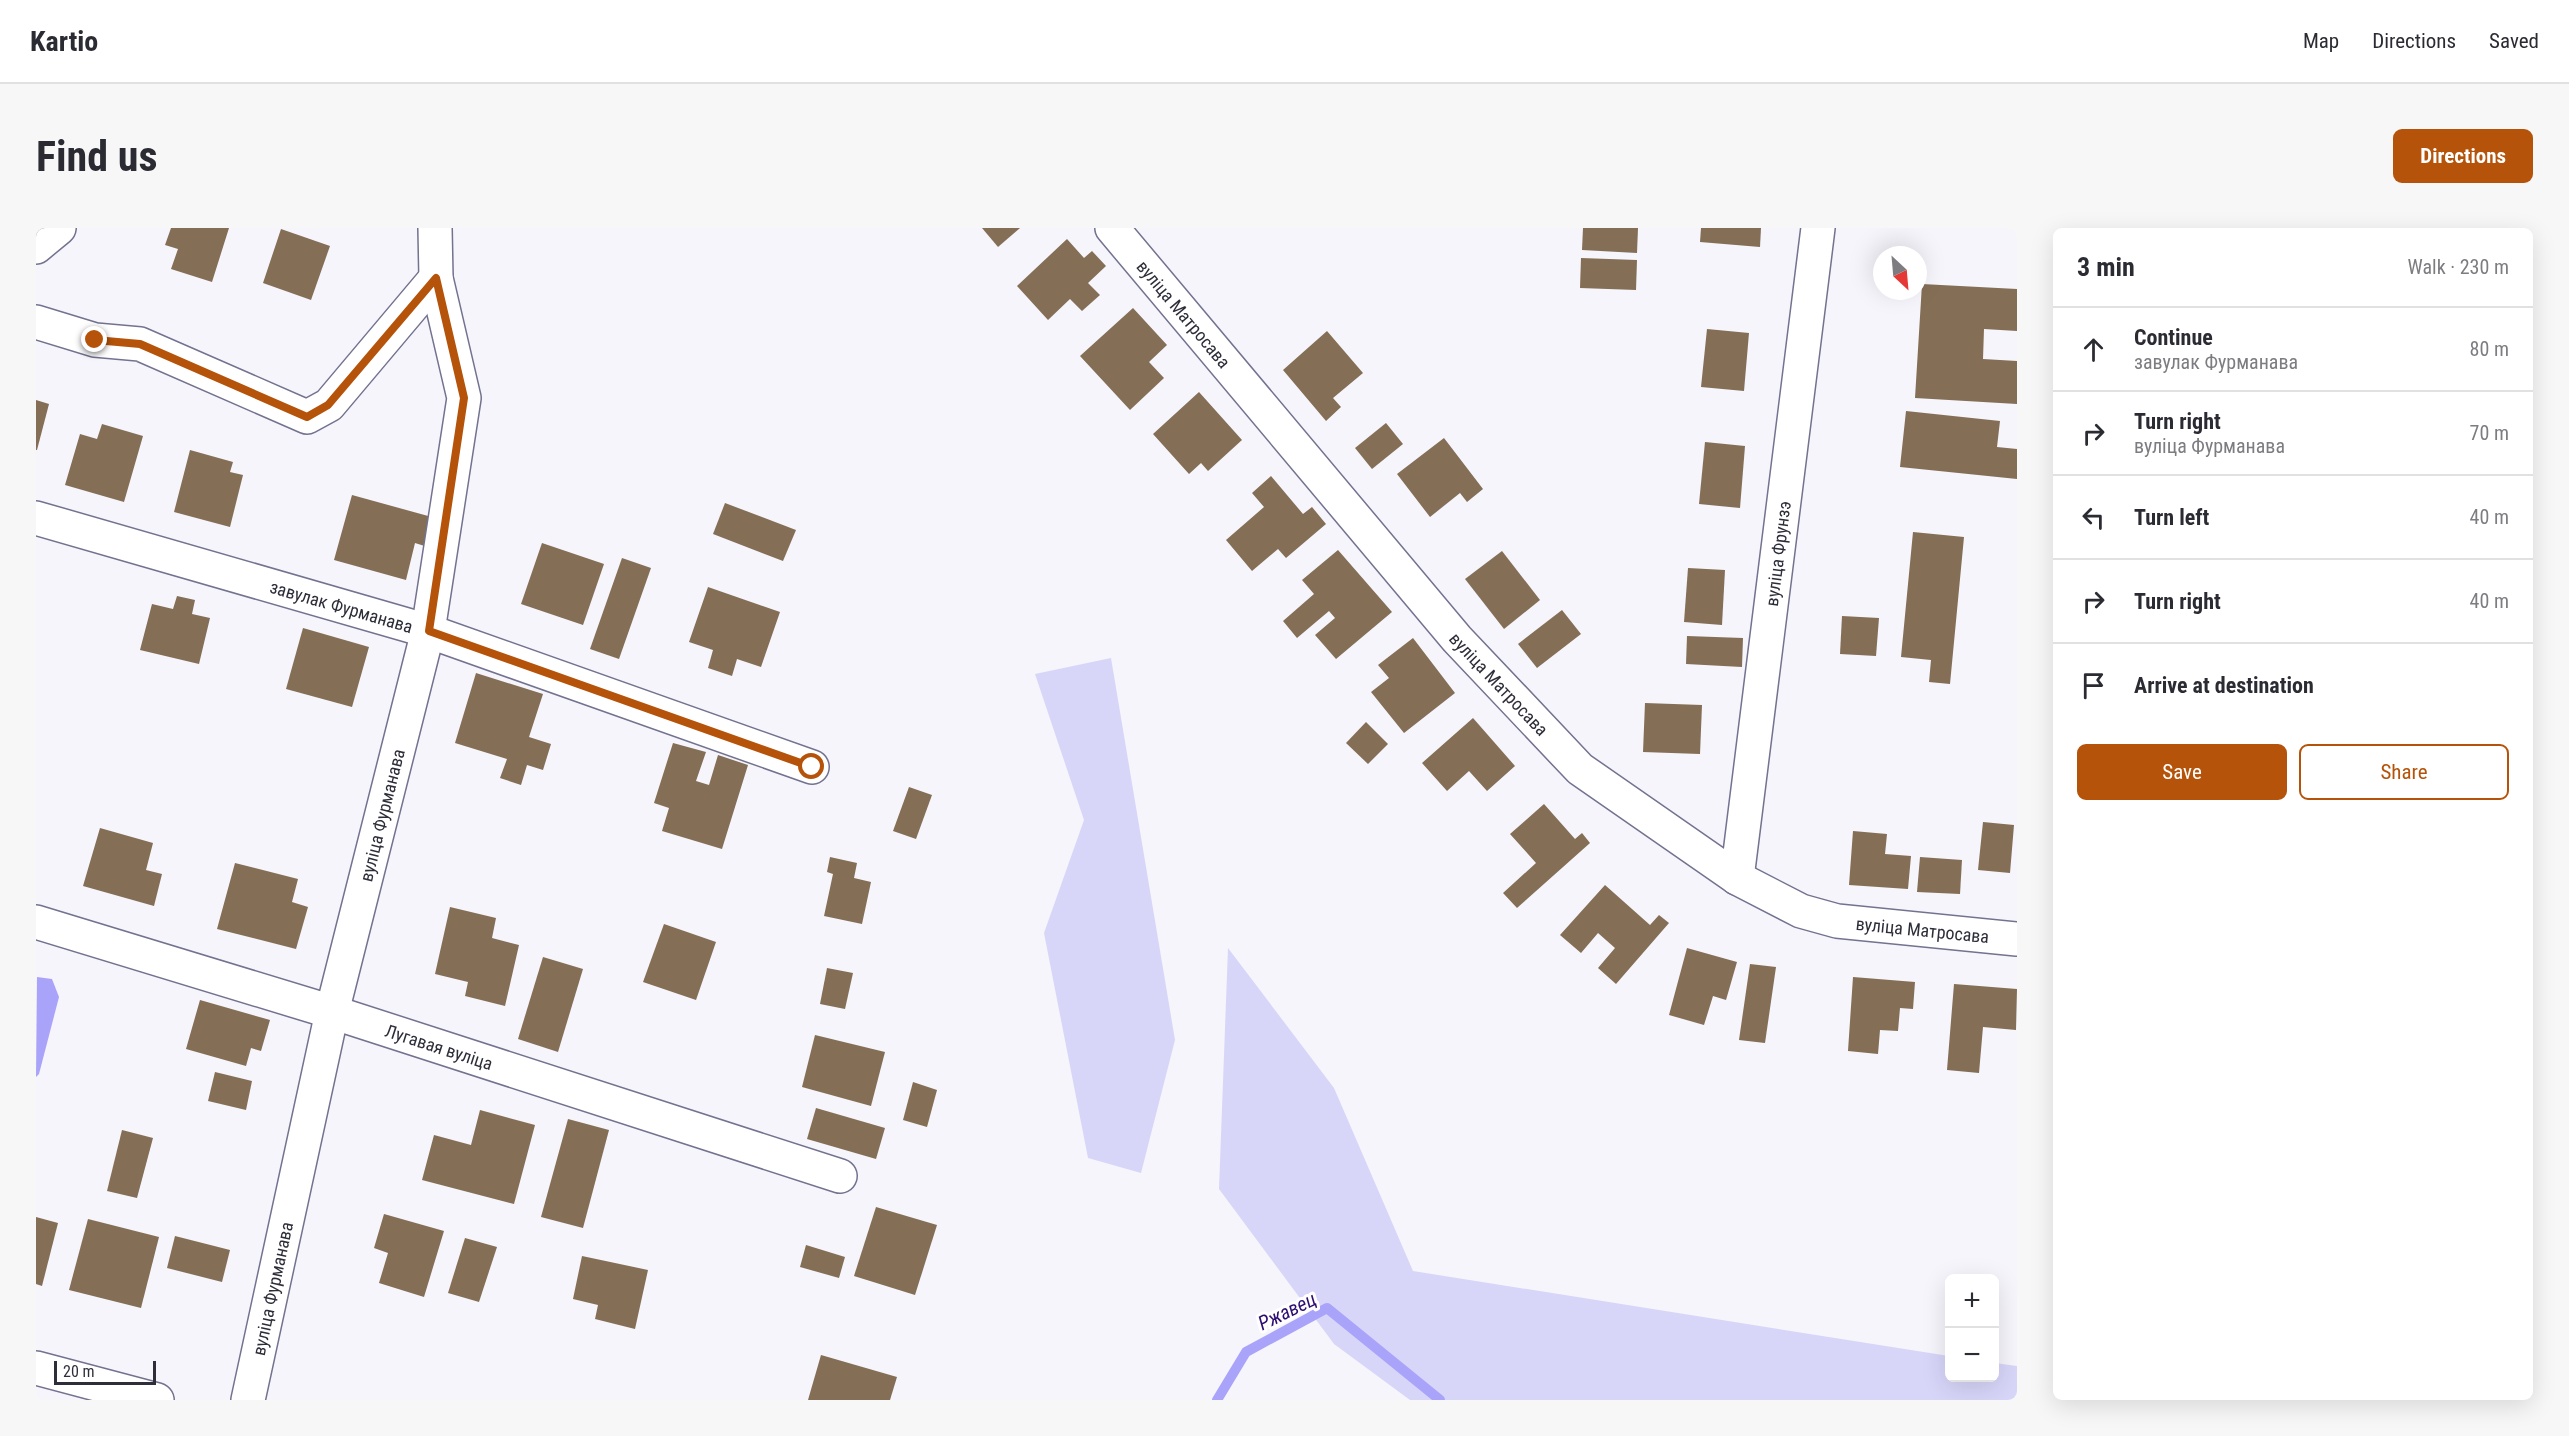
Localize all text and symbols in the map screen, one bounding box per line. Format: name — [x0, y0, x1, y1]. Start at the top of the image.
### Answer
text: Kartio — [30, 25, 98, 58]
text: Map — [2303, 29, 2339, 53]
text: Directions — [2372, 29, 2456, 53]
text: Saved — [2489, 29, 2539, 53]
button: Directions — [2393, 129, 2533, 183]
text: Find us — [36, 132, 157, 181]
north arrow — [1873, 246, 1927, 300]
text: 3 min — [2077, 252, 2135, 282]
text: Walk · 230 m — [2408, 255, 2509, 279]
street label: вуліца Матросава — [1133, 256, 1235, 372]
text: Continue — [2134, 325, 2213, 350]
route end — [81, 326, 107, 352]
icon: ahead — [2077, 333, 2110, 366]
text: 80 m — [2470, 337, 2509, 361]
text: завулак Фурманава — [2134, 350, 2298, 374]
text: Turn right — [2134, 409, 2221, 434]
icon: right — [2077, 417, 2110, 450]
text: 70 m — [2470, 421, 2509, 445]
text: вуліца Фурманава — [2134, 434, 2285, 458]
street label: вуліца Фрунзэ — [1760, 500, 1794, 607]
icon: left — [2077, 501, 2110, 534]
text: Turn left — [2134, 505, 2209, 530]
text: 40 m — [2470, 505, 2509, 529]
street label: завулак Фурманава — [268, 576, 415, 637]
icon: right — [2077, 585, 2110, 618]
text: Turn right — [2134, 589, 2221, 614]
text: 40 m — [2470, 589, 2509, 613]
street label: вуліца Матросава — [1445, 628, 1553, 739]
icon: arrive — [2077, 669, 2110, 702]
text: Arrive at destination — [2134, 673, 2314, 698]
button: Save — [2077, 744, 2287, 800]
button: Share — [2299, 744, 2509, 800]
street label: вуліца Фурманава — [355, 747, 408, 884]
route start — [798, 753, 824, 779]
street label: вуліца Матросава — [1855, 912, 1990, 947]
street label: Лугавая вуліца — [383, 1019, 496, 1074]
street label: вуліца Фурманава — [247, 1220, 297, 1357]
map controls — [1945, 1274, 1999, 1382]
button: + — [1945, 1274, 1999, 1328]
water label: Ржавец — [1254, 1287, 1320, 1335]
button: − — [1945, 1328, 1999, 1382]
scale bar — [54, 1358, 156, 1386]
text: 20 m — [63, 1362, 95, 1381]

